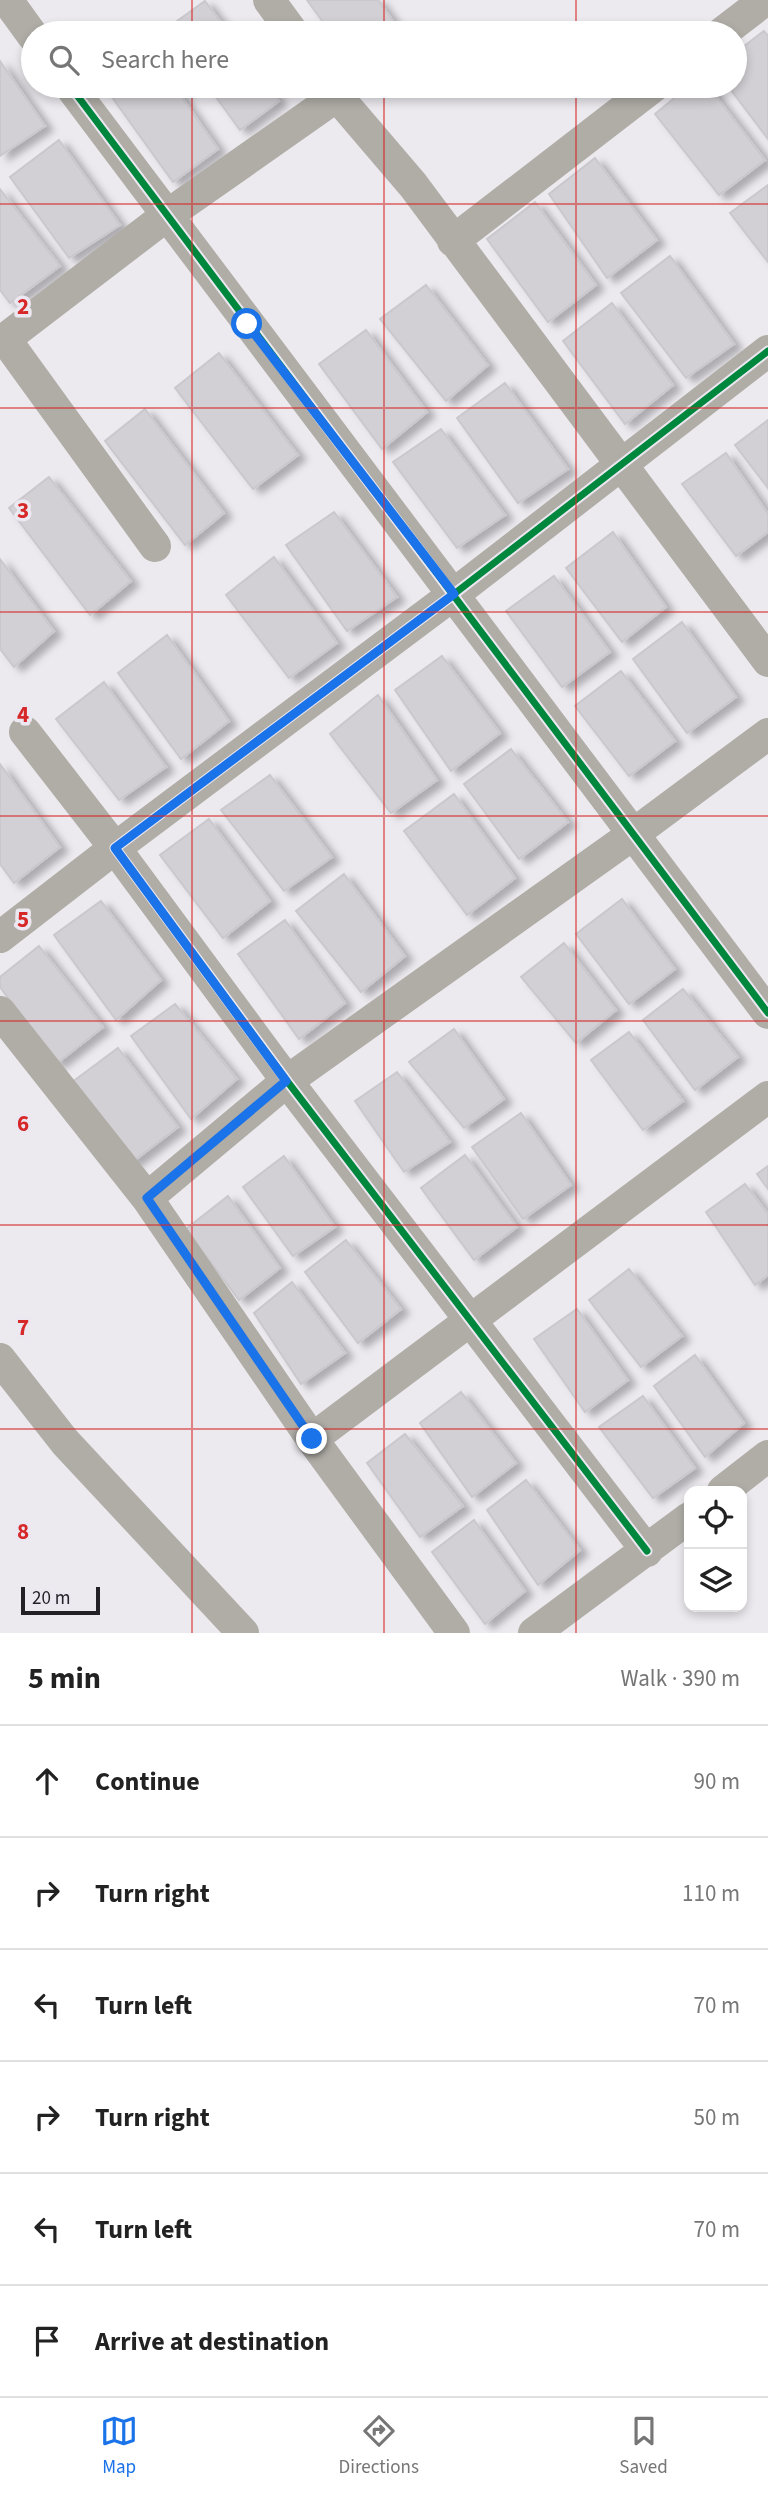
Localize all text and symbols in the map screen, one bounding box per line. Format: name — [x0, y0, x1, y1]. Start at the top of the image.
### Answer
search box — [21, 21, 747, 98]
icon: search — [45, 41, 83, 79]
text: Search here — [101, 41, 229, 78]
text: 2 — [17, 290, 29, 323]
route start — [231, 308, 262, 339]
text: 3 — [17, 494, 29, 527]
text: 4 — [17, 698, 29, 731]
text: 5 — [17, 903, 29, 936]
text: 6 — [17, 1107, 29, 1140]
text: 7 — [17, 1311, 29, 1344]
route end — [296, 1423, 327, 1454]
map controls — [684, 1486, 747, 1612]
button: locate — [684, 1486, 747, 1549]
text: 8 — [17, 1515, 29, 1548]
button: layers — [684, 1549, 747, 1612]
scale bar — [21, 1584, 100, 1616]
text: 20 m — [32, 1585, 70, 1612]
text: 5 min — [28, 1657, 101, 1700]
text: Walk · 390 m — [621, 1662, 740, 1695]
icon: ahead — [28, 1762, 66, 1800]
text: Continue — [95, 1763, 200, 1800]
text: 90 m — [693, 1765, 740, 1798]
icon: right — [28, 1874, 66, 1912]
text: Turn right — [95, 1875, 210, 1912]
text: 110 m — [682, 1877, 740, 1910]
icon: left — [28, 1986, 66, 2024]
text: Turn left — [95, 1987, 192, 2024]
text: 70 m — [693, 1989, 740, 2022]
icon: right — [28, 2098, 66, 2136]
text: Turn right — [95, 2099, 210, 2136]
text: 50 m — [693, 2101, 740, 2134]
icon: left — [28, 2210, 66, 2248]
text: Turn left — [95, 2211, 192, 2248]
text: 70 m — [693, 2213, 740, 2246]
icon: arrive — [28, 2322, 66, 2360]
text: Arrive at destination — [95, 2323, 329, 2360]
tab: Map — [100, 2412, 138, 2481]
tab: Directions — [339, 2412, 419, 2481]
tab: Saved — [619, 2412, 668, 2481]

